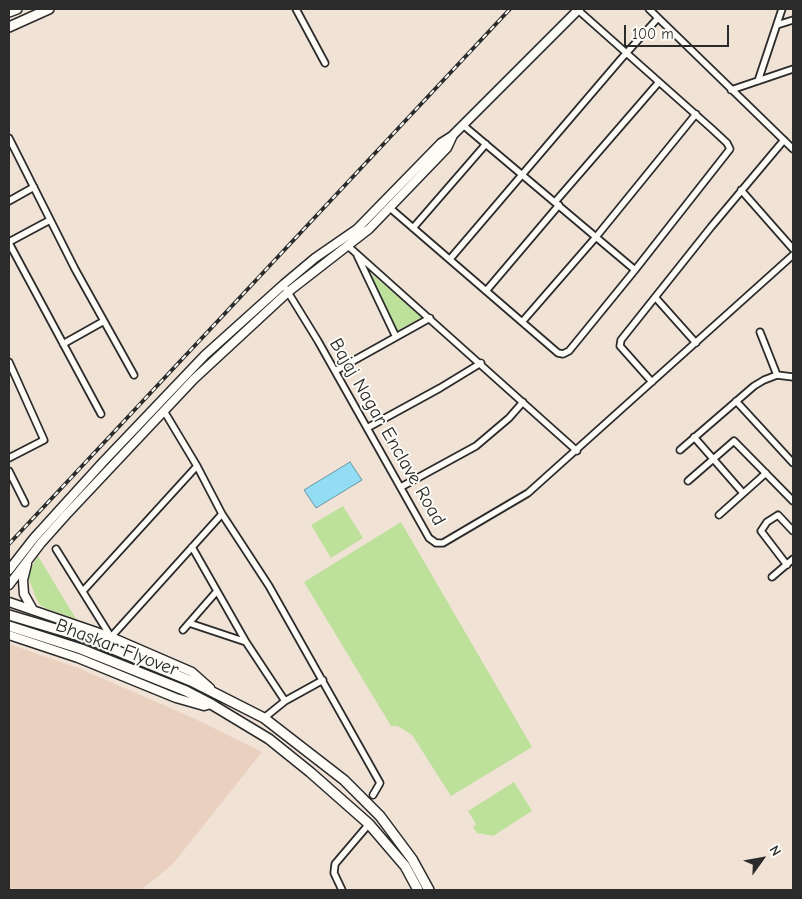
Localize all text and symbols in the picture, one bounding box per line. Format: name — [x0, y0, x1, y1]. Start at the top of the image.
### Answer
scale bar — [627, 15, 732, 47]
text: 100 m — [632, 25, 674, 43]
street label: Bajaj Nagar Enclave Road — [324, 334, 450, 530]
street label: Bhaskar Flyover — [52, 614, 182, 682]
north arrow — [737, 834, 787, 884]
text: N — [766, 842, 785, 859]

